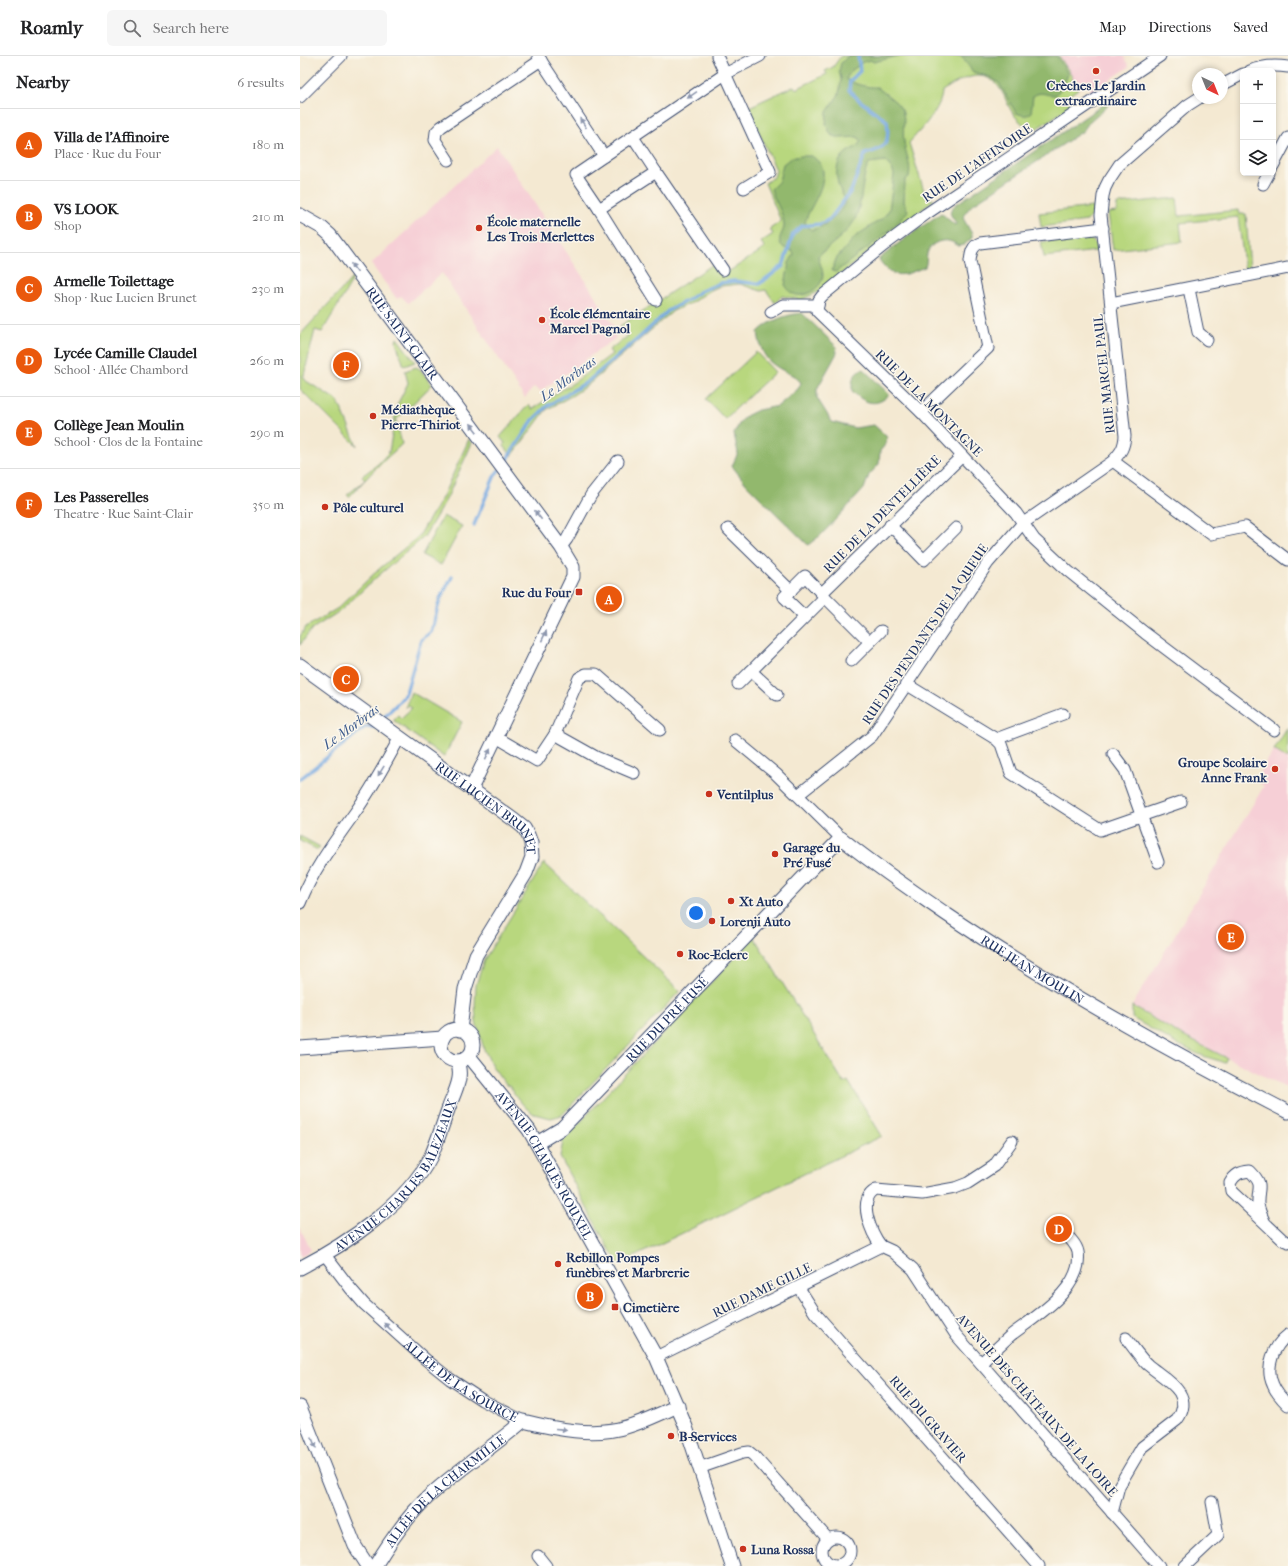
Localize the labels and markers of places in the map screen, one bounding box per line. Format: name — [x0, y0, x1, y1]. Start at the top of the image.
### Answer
marker: Crèches Le Jardin extraordinaire — [1091, 66, 1101, 76]
place label: Crèches Le Jardin extraordinaire — [1046, 78, 1146, 108]
place label: École maternelle Les Trois Merlettes — [487, 214, 594, 244]
marker: École maternelle Les Trois Merlettes — [474, 223, 484, 233]
place label: École élémentaire Marcel Pagnol — [549, 306, 651, 337]
marker: École élémentaire Marcel Pagnol — [537, 315, 547, 325]
pin: F — [333, 350, 359, 380]
place label: Médiathèque Pierre-Thiriot — [380, 402, 461, 432]
marker: Médiathèque Pierre-Thiriot — [368, 411, 378, 421]
place label: Pôle culturel — [333, 500, 404, 515]
marker: Pôle culturel — [320, 502, 330, 512]
pin: A — [596, 584, 622, 614]
place label: Rue du Four — [502, 585, 571, 600]
marker: Rue du Four — [574, 587, 584, 597]
pin: C — [333, 664, 359, 694]
place label: Groupe Scolaire Anne Frank — [1178, 755, 1268, 785]
marker: Groupe Scolaire Anne Frank — [1270, 764, 1280, 774]
place label: Ventilplus — [716, 787, 773, 803]
marker: Ventilplus — [704, 789, 714, 799]
place label: Garage du Pré Fusé — [783, 840, 841, 870]
marker: Garage du Pré Fusé — [770, 849, 780, 859]
place label: Xt Auto — [738, 894, 784, 909]
marker: Xt Auto — [726, 896, 736, 906]
place label: Lorenji Auto — [720, 914, 791, 929]
marker: Lorenji Auto — [707, 916, 717, 926]
pin: E — [1218, 922, 1244, 952]
place label: Roc-Eclerc — [688, 947, 748, 962]
marker: Roc-Eclerc — [675, 949, 685, 959]
pin: D — [1046, 1214, 1072, 1244]
place label: Rebillon Pompes funèbres et Marbrerie — [565, 1250, 690, 1280]
marker: Rebillon Pompes funèbres et Marbrerie — [553, 1259, 563, 1269]
pin: B — [577, 1281, 603, 1311]
place label: Cimetière — [623, 1300, 680, 1315]
marker: Cimetière — [610, 1302, 620, 1312]
place label: B-Services — [679, 1429, 737, 1444]
marker: B-Services — [666, 1431, 676, 1441]
place label: Luna Rossa — [751, 1542, 815, 1557]
marker: Luna Rossa — [738, 1544, 748, 1554]

